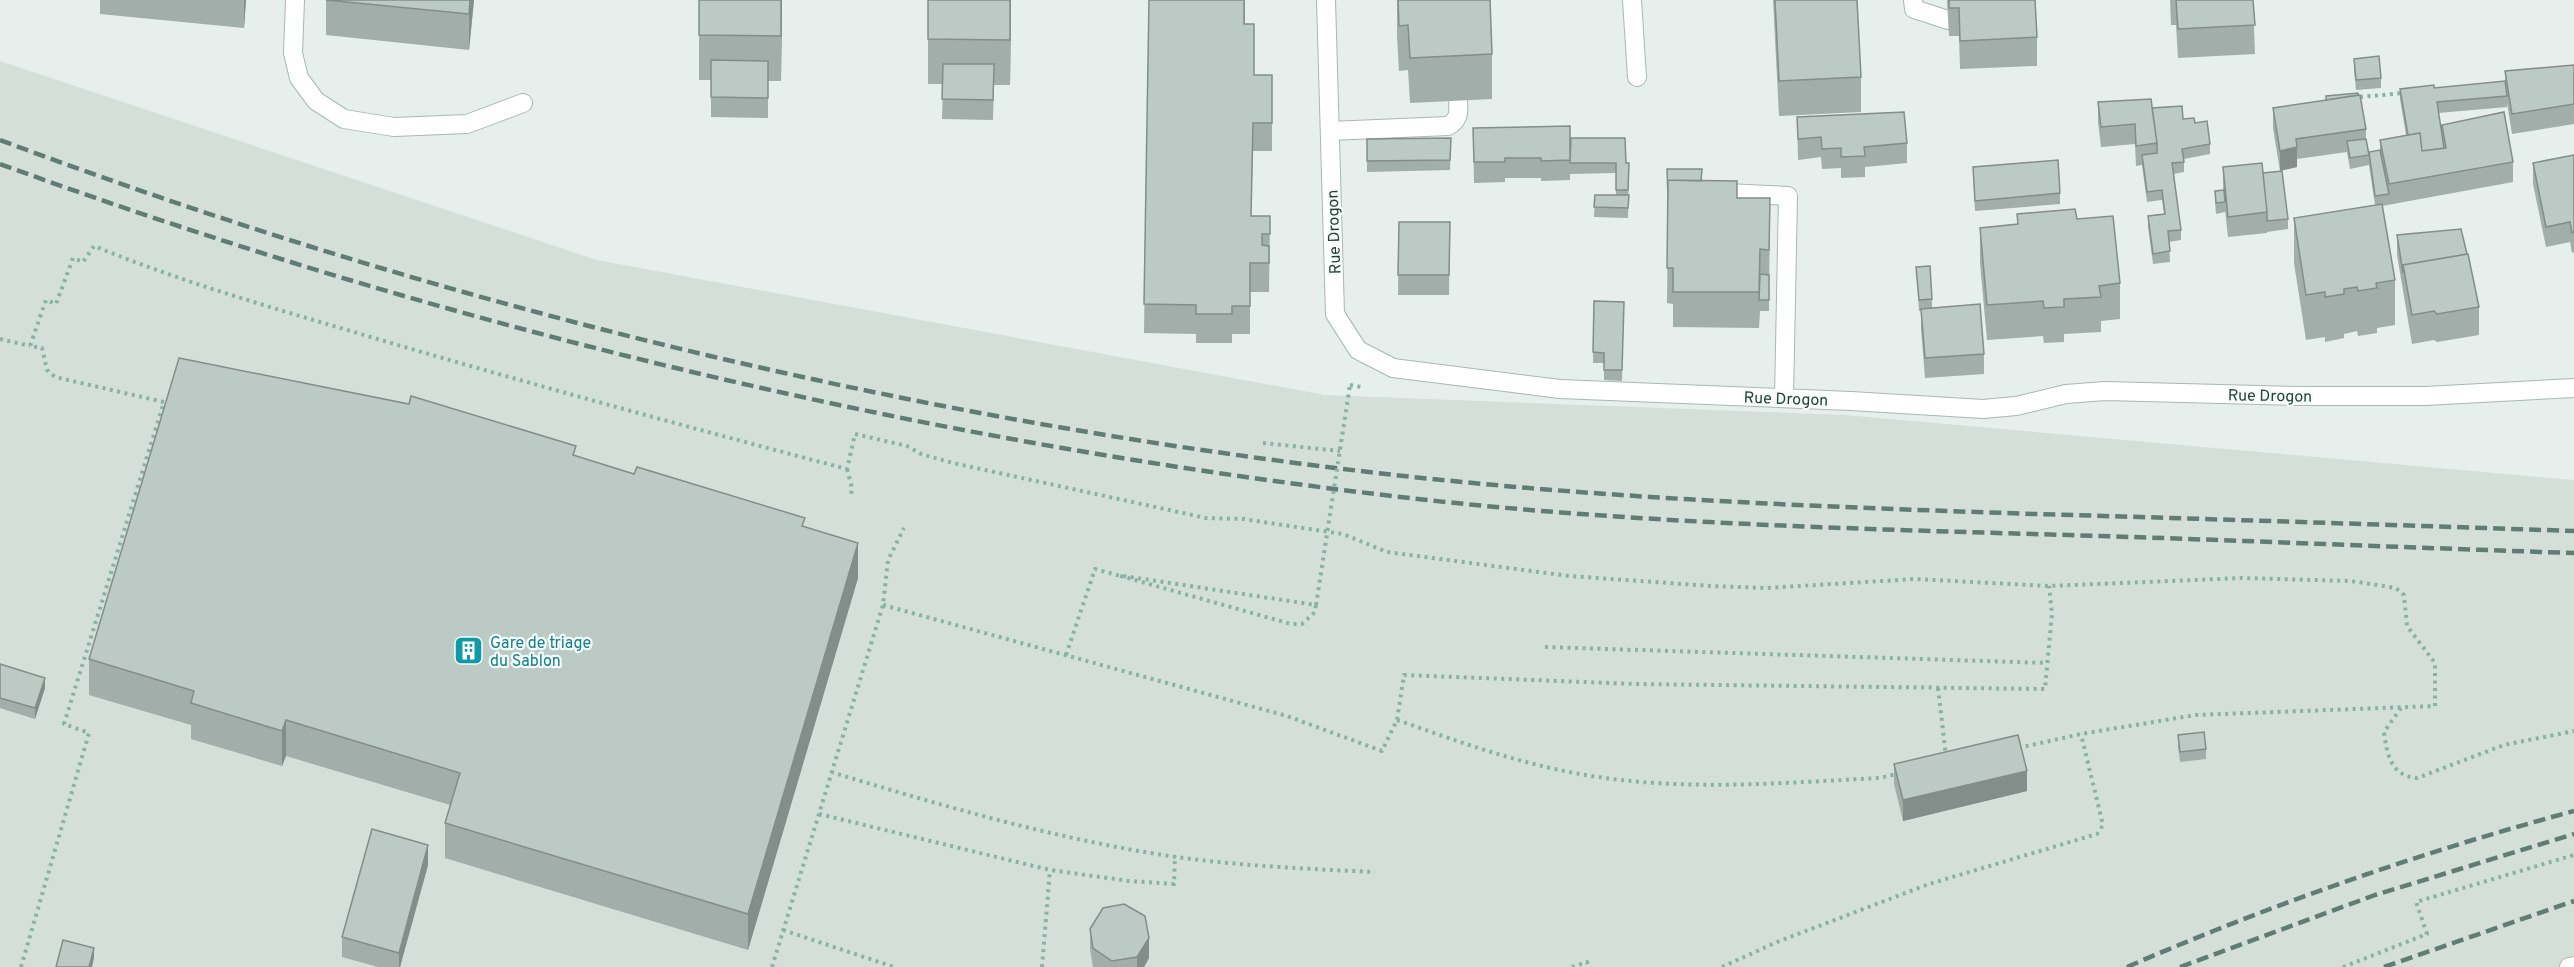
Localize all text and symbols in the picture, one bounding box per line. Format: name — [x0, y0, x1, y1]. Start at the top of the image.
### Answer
street label: Rue Drogon — [1324, 189, 1346, 274]
street label: Rue Drogon — [2228, 386, 2312, 408]
street label: Rue Drogon — [1743, 389, 1828, 411]
place label: Gare de triage du Sablon — [490, 634, 591, 672]
building icon: Gare de triage du Sablon — [453, 635, 485, 667]

